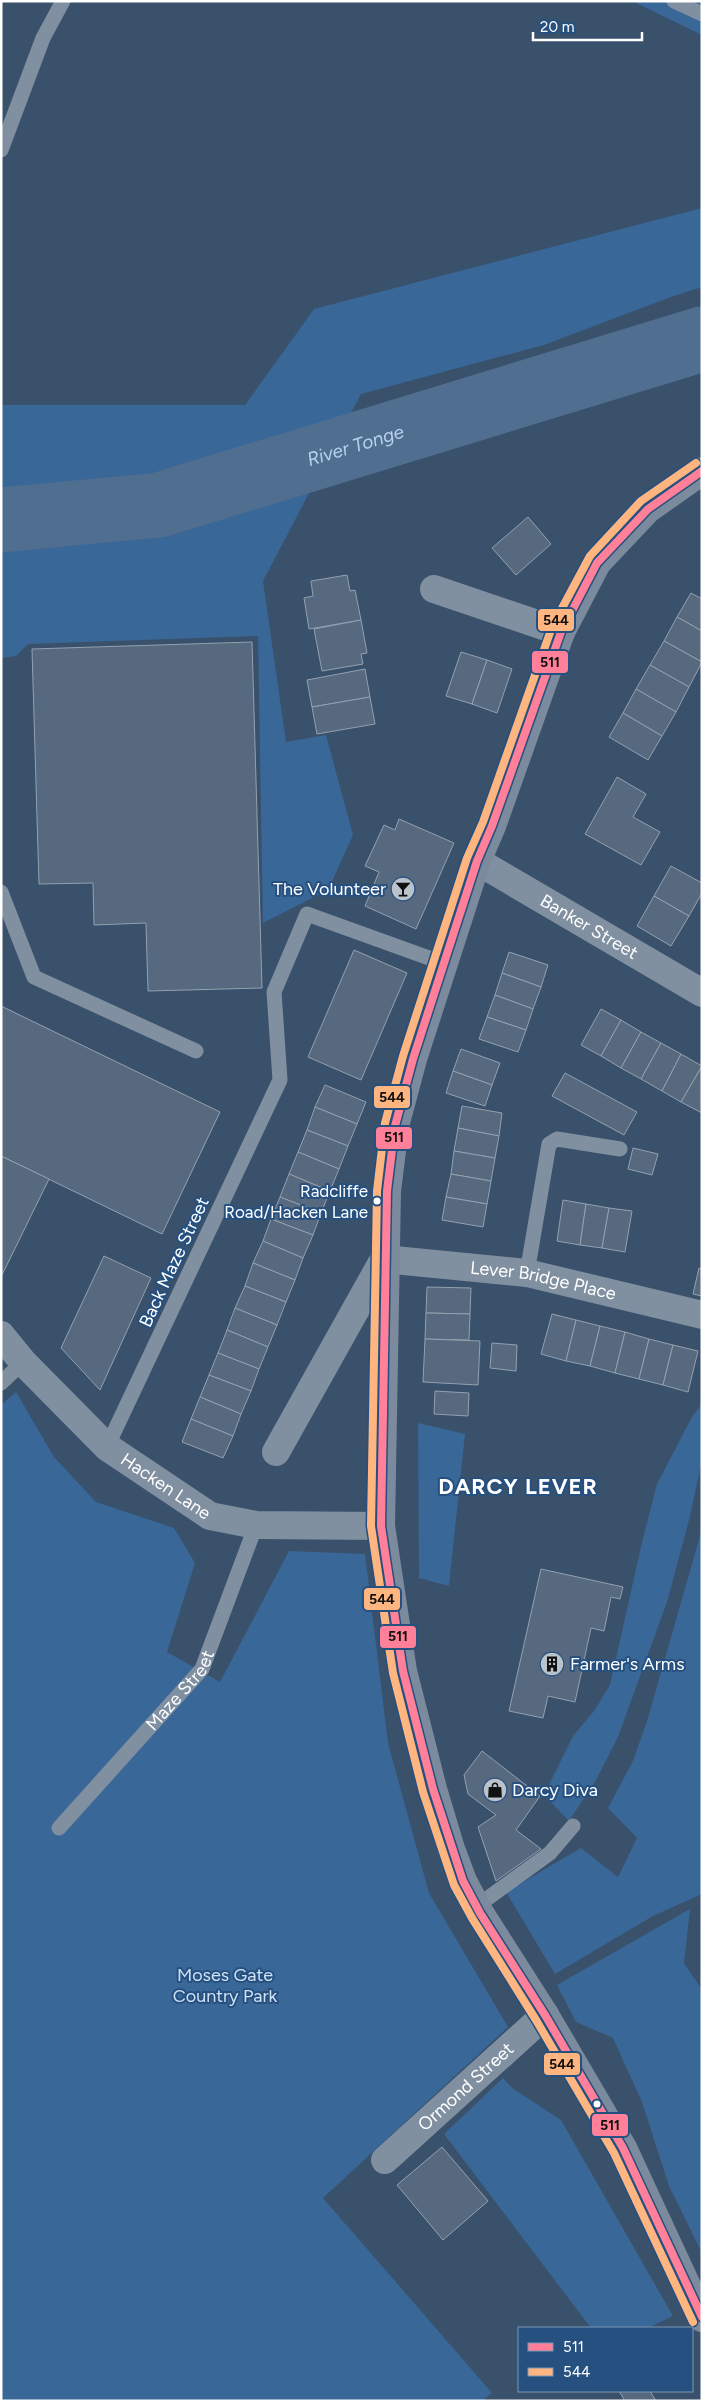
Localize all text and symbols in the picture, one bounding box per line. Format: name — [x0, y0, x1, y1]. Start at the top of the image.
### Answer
scale bar — [533, 10, 642, 42]
text: 20 m — [540, 18, 574, 36]
water label: River Tonge — [304, 420, 407, 471]
line badge: 544 — [537, 608, 575, 632]
text: 544 — [543, 612, 569, 629]
line badge: 511 — [531, 650, 569, 674]
text: 511 — [540, 654, 560, 671]
bar icon: The Volunteer — [390, 876, 416, 902]
place label: The Volunteer — [273, 878, 386, 900]
street label: Banker Street — [536, 890, 642, 964]
line badge: 544 — [373, 1085, 411, 1109]
text: 544 — [379, 1089, 405, 1106]
line badge: 511 — [375, 1126, 413, 1150]
text: 511 — [384, 1129, 404, 1146]
place label: Radcliffe Road/Hacken Lane — [224, 1181, 368, 1222]
street label: Back Maze Street — [134, 1193, 214, 1331]
marker: Radcliffe Road/Hacken Lane — [372, 1196, 382, 1206]
street label: Lever Bridge Place — [469, 1256, 619, 1305]
street label: Hacken Lane — [116, 1448, 215, 1524]
district label: DARCY LEVER — [438, 1473, 598, 1500]
line badge: 544 — [363, 1587, 401, 1611]
text: 544 — [369, 1591, 395, 1608]
line badge: 511 — [379, 1625, 417, 1649]
text: 511 — [388, 1628, 408, 1645]
street label: Maze Street — [141, 1647, 219, 1735]
building icon: Farmer's Arms — [539, 1651, 565, 1677]
place label: Farmer's Arms — [570, 1653, 685, 1675]
shop icon: Darcy Diva — [482, 1777, 508, 1803]
place label: Darcy Diva — [512, 1779, 598, 1801]
park label: Moses Gate Country Park — [173, 1964, 278, 2007]
street label: Ormond Street — [413, 2038, 518, 2136]
line badge: 544 — [543, 2052, 581, 2076]
text: 544 — [549, 2056, 575, 2073]
unlabelled marker — [592, 2099, 602, 2109]
line badge: 511 — [591, 2113, 629, 2137]
text: 511 — [600, 2117, 620, 2134]
legend — [518, 2327, 693, 2392]
text: 511 — [563, 2338, 584, 2356]
text: 544 — [563, 2363, 590, 2381]

